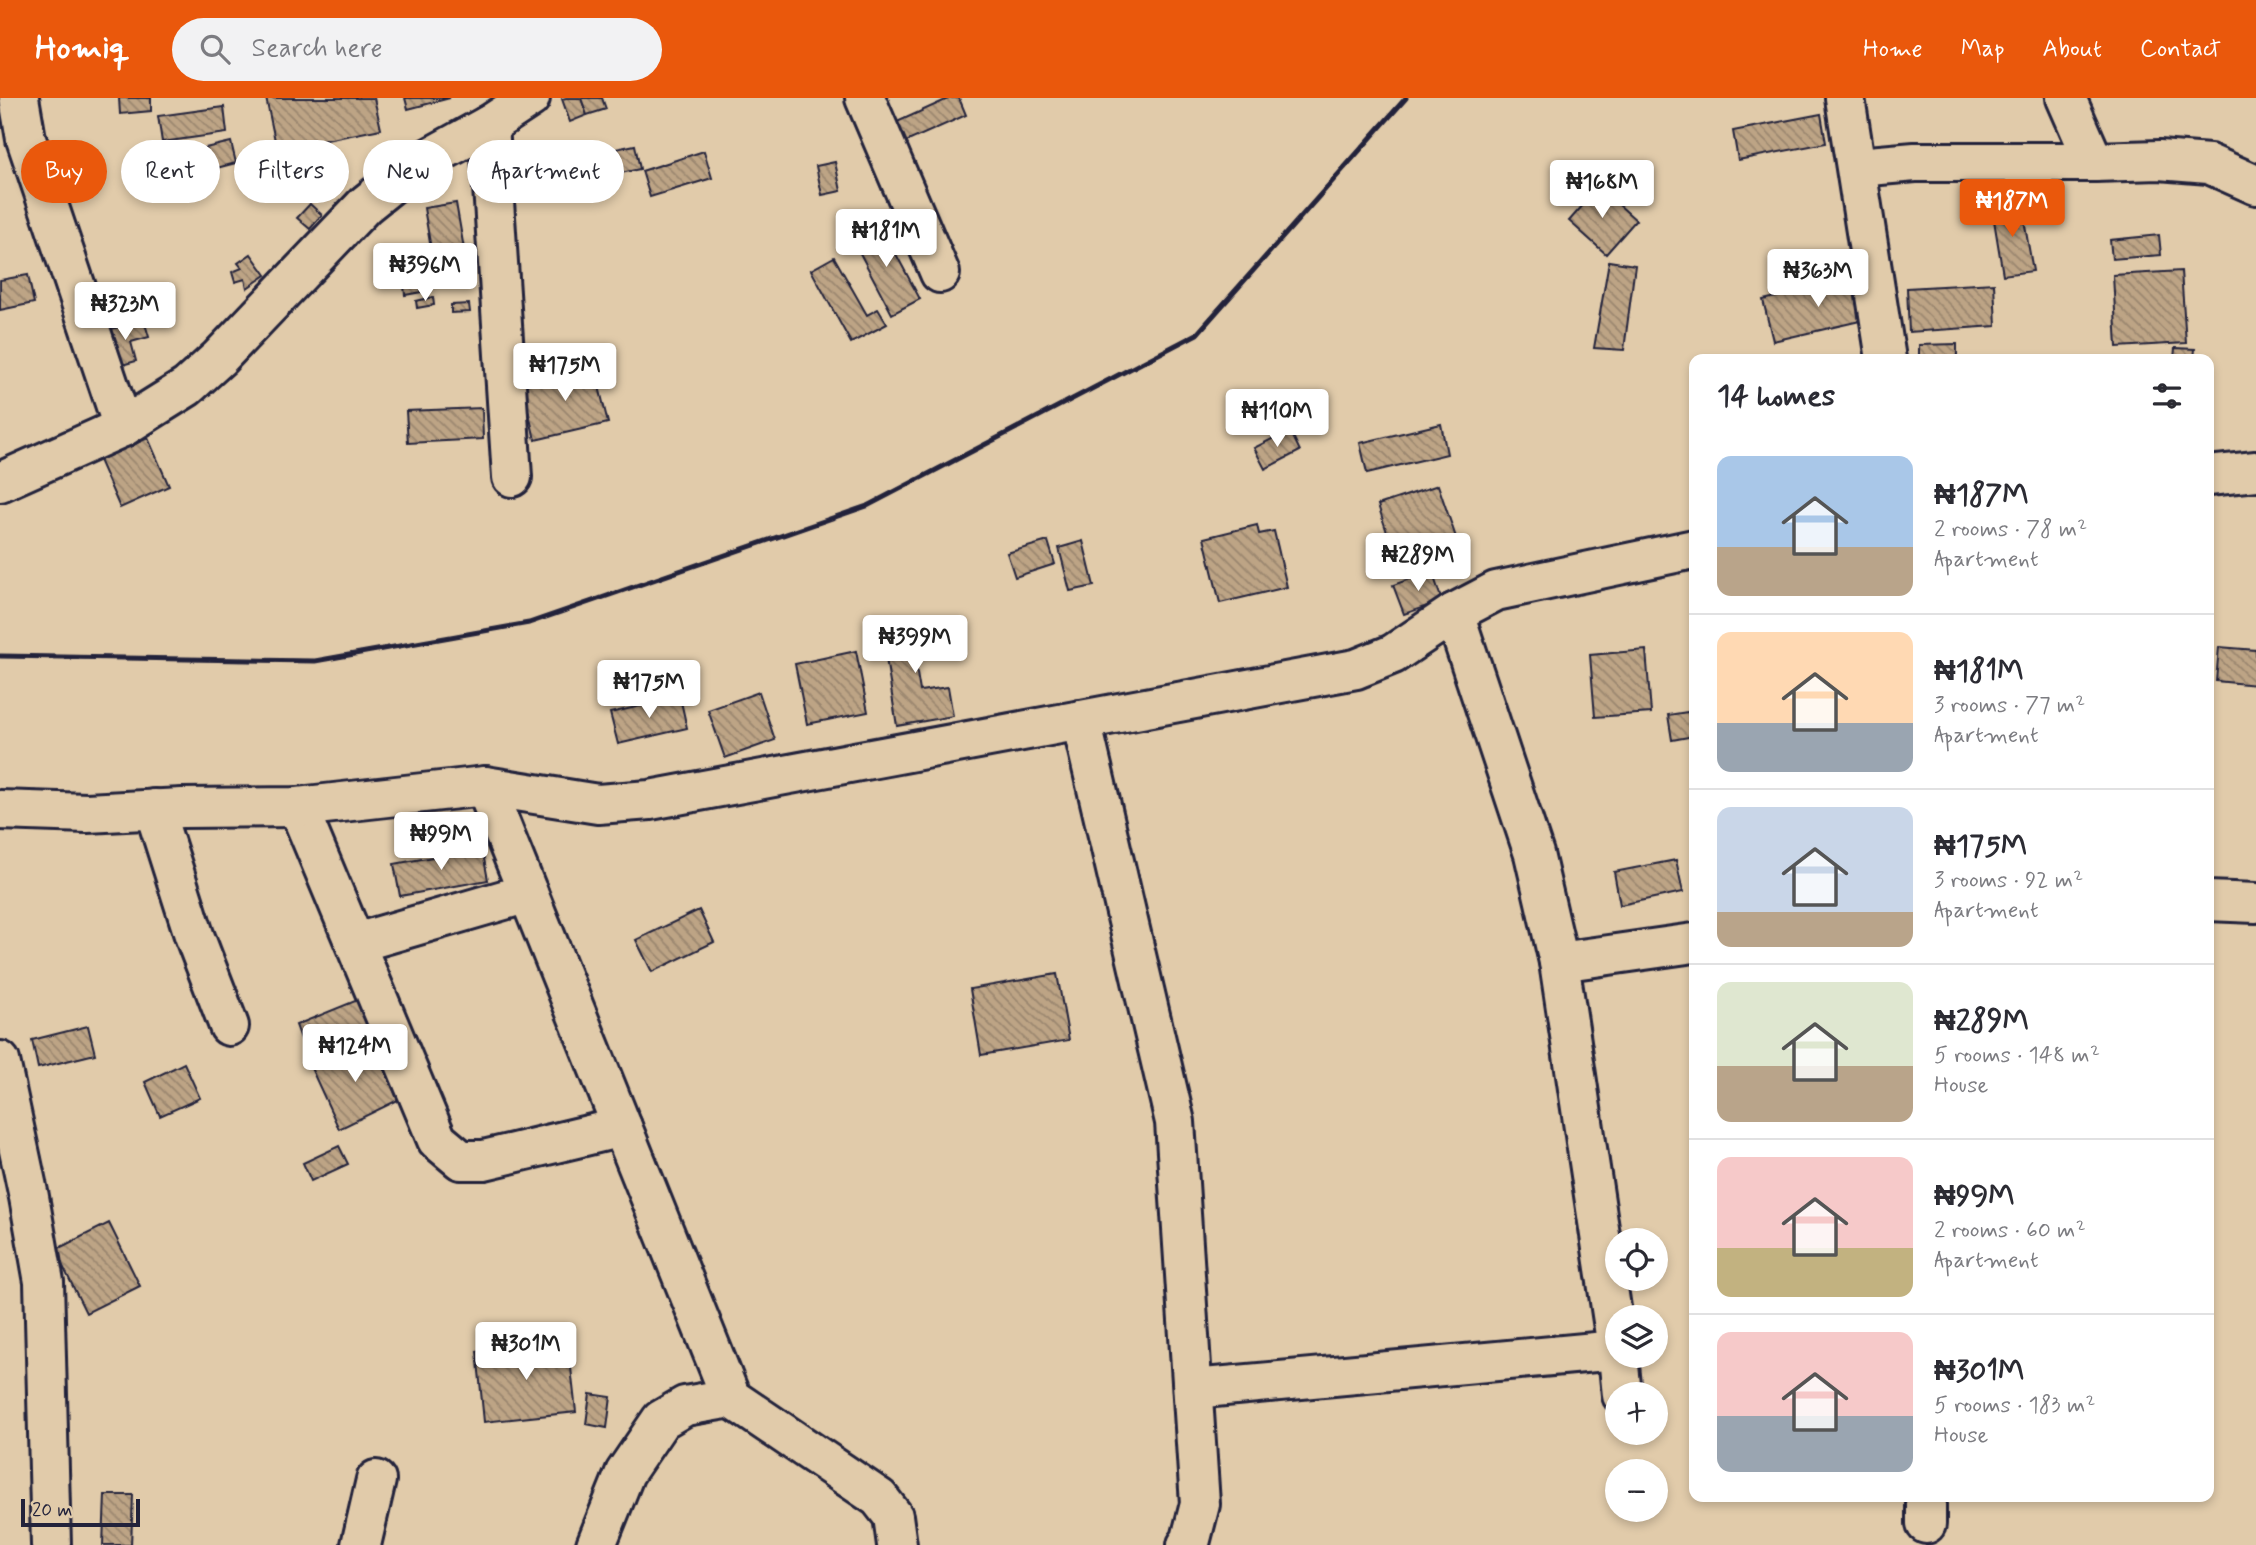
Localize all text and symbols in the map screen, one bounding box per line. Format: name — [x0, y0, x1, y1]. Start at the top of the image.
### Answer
search box — [172, 18, 662, 81]
text: Homiq — [35, 27, 130, 71]
icon: search — [196, 30, 234, 68]
text: Search here — [252, 32, 382, 66]
text: Home — [1863, 34, 1923, 65]
text: Map — [1961, 34, 2005, 65]
text: About — [2043, 34, 2102, 65]
text: Contact — [2140, 34, 2221, 65]
chip: Buy — [21, 140, 107, 203]
chip: Rent — [121, 140, 220, 203]
chip: Filters — [234, 140, 349, 203]
chip: New — [363, 140, 453, 203]
chip: Apartment — [467, 140, 624, 203]
pin: ₦168M — [1553, 160, 1651, 220]
text: ₦168M — [1566, 168, 1638, 198]
pin: ₦187M — [1963, 180, 2061, 239]
text: ₦187M — [1976, 187, 2048, 217]
pin: ₦181M — [837, 209, 935, 269]
text: ₦181M — [852, 217, 920, 247]
pin: ₦396M — [376, 244, 474, 303]
pin: ₦363M — [1769, 250, 1867, 309]
text: ₦396M — [389, 251, 461, 281]
text: ₦363M — [1783, 257, 1853, 287]
pin: ₦323M — [76, 282, 174, 342]
text: ₦323M — [91, 290, 159, 320]
pin: ₦175M — [516, 344, 614, 403]
text: ₦175M — [529, 351, 601, 381]
text: 14 homes — [1717, 377, 1835, 416]
icon: filters — [2148, 377, 2186, 415]
pin: ₦110M — [1228, 390, 1326, 449]
text: ₦110M — [1242, 397, 1312, 427]
text: ₦187M — [1934, 476, 2029, 515]
icon: home — [1773, 484, 1857, 568]
text: 2 rooms · 78 m² — [1934, 515, 2087, 545]
pin: ₦289M — [1369, 533, 1467, 593]
text: ₦289M — [1382, 541, 1454, 571]
text: Apartment — [1934, 545, 2039, 575]
pin: ₦399M — [866, 616, 964, 675]
text: ₦399M — [879, 623, 951, 653]
text: ₦181M — [1934, 652, 2024, 691]
pin: ₦175M — [600, 660, 698, 720]
icon: home — [1773, 660, 1857, 744]
text: ₦175M — [613, 668, 685, 698]
text: 3 rooms · 77 m² — [1934, 691, 2085, 721]
text: Apartment — [1934, 721, 2039, 751]
pin: ₦99M — [400, 812, 482, 872]
text: ₦99M — [410, 820, 472, 850]
text: ₦175M — [1934, 827, 2027, 866]
icon: home — [1773, 835, 1857, 919]
text: 3 rooms · 92 m² — [1934, 866, 2083, 896]
text: Apartment — [1934, 896, 2039, 926]
text: ₦289M — [1934, 1002, 2029, 1041]
icon: home — [1773, 1010, 1857, 1094]
pin: ₦124M — [306, 1024, 404, 1084]
text: ₦124M — [319, 1032, 391, 1062]
text: 5 rooms · 148 m² — [1934, 1041, 2100, 1071]
text: House — [1934, 1071, 1988, 1101]
text: ₦99M — [1934, 1177, 2015, 1216]
icon: home — [1773, 1185, 1857, 1269]
text: 2 rooms · 60 m² — [1934, 1216, 2086, 1246]
map controls — [1605, 1228, 1668, 1522]
button: locate — [1605, 1228, 1668, 1291]
text: Apartment — [1934, 1246, 2039, 1276]
button: layers — [1605, 1305, 1668, 1368]
pin: ₦301M — [477, 1322, 575, 1382]
text: ₦301M — [491, 1330, 561, 1360]
text: ₦301M — [1934, 1352, 2024, 1391]
icon: home — [1773, 1360, 1857, 1444]
button: + — [1605, 1382, 1668, 1445]
text: 5 rooms · 183 m² — [1934, 1391, 2095, 1421]
text: House — [1934, 1421, 1988, 1451]
button: − — [1605, 1459, 1668, 1522]
scale bar — [21, 1496, 140, 1528]
text: 20 m — [32, 1498, 72, 1523]

